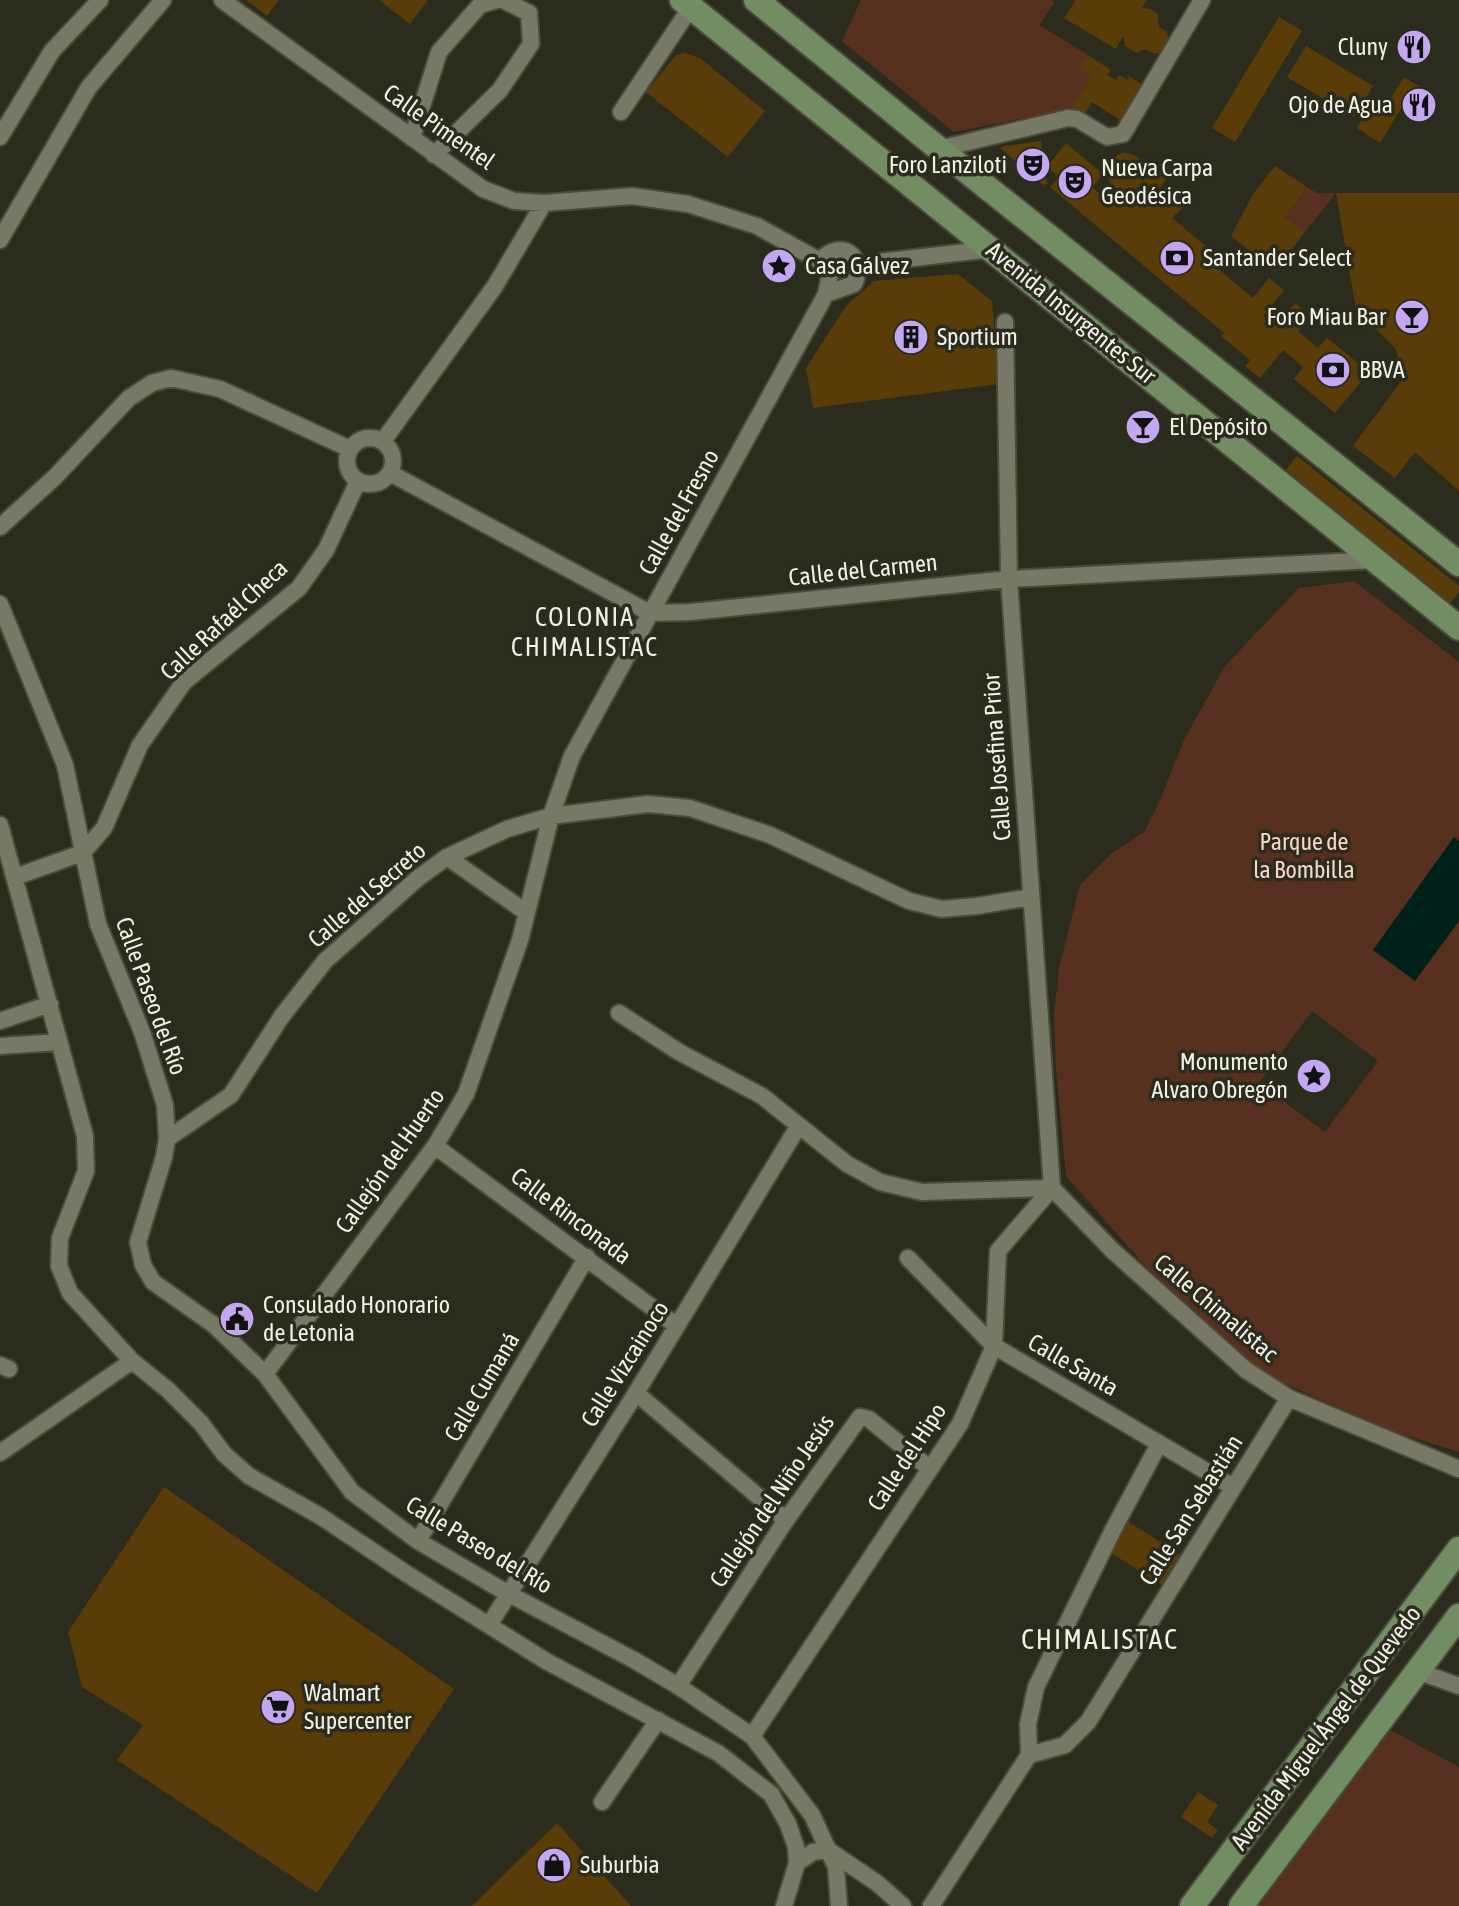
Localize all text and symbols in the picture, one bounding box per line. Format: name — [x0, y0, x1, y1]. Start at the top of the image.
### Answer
restaurant icon: Cluny — [1395, 28, 1433, 66]
place label: Cluny — [1338, 33, 1388, 60]
street label: Calle Pimentel — [379, 78, 500, 175]
restaurant icon: Ojo de Agua — [1400, 86, 1438, 124]
place label: Ojo de Agua — [1289, 91, 1393, 118]
theatre icon: Foro Lanziloti — [1014, 146, 1052, 184]
place label: Foro Lanziloti — [889, 151, 1007, 178]
place label: Nueva Carpa Geodésica — [1101, 154, 1213, 209]
theatre icon: Nueva Carpa Geodésica — [1056, 163, 1094, 201]
street label: Avenida Insurgentes Sur — [981, 236, 1162, 390]
bank icon: Santander Select — [1158, 239, 1196, 277]
place label: Santander Select — [1203, 244, 1352, 271]
place icon: Casa Gálvez — [760, 247, 798, 285]
place label: Casa Gálvez — [805, 252, 909, 279]
bar icon: Foro Miau Bar — [1393, 298, 1431, 336]
place label: Foro Miau Bar — [1267, 303, 1387, 330]
building icon: Sportium — [892, 318, 930, 356]
place label: Sportium — [937, 323, 1018, 350]
bank icon: BBVA — [1314, 351, 1352, 389]
place label: BBVA — [1359, 356, 1405, 383]
bar icon: El Depósito — [1124, 408, 1162, 446]
place label: El Depósito — [1169, 413, 1268, 440]
street label: Calle del Fresno — [633, 444, 724, 579]
street label: Calle del Carmen — [787, 548, 939, 591]
street label: Calle Rafaél Checa — [155, 554, 293, 685]
district label: COLONIA CHIMALISTAC — [511, 602, 659, 662]
street label: Calle Josefina Prior — [977, 671, 1016, 842]
park label: Parque de la Bombilla — [1253, 828, 1355, 883]
street label: Calle del Secreto — [303, 836, 431, 953]
street label: Calle Paseo del Río — [110, 913, 192, 1078]
place label: Monumento Alvaro Obregón — [1152, 1048, 1288, 1103]
place icon: Monumento Alvaro Obregón — [1295, 1057, 1333, 1095]
street label: Callejón del Huerto — [330, 1083, 449, 1238]
street label: Calle Rinconada — [506, 1162, 637, 1269]
street label: Calle Chimalistac — [1149, 1248, 1283, 1367]
place label: Consulado Honorario de Letonia — [263, 1291, 450, 1346]
street label: Calle Vizcainoco — [575, 1296, 674, 1432]
public building icon: Consulado Honorario de Letonia — [218, 1300, 256, 1338]
street label: Calle Cumaná — [439, 1327, 525, 1446]
street label: Calle Santa — [1023, 1328, 1123, 1401]
street label: Calle del Hipo — [862, 1398, 951, 1516]
street label: Callejón del Niño Jesús — [704, 1409, 839, 1592]
street label: Calle San Sebastián — [1134, 1430, 1248, 1590]
street label: Calle Paseo del Río — [401, 1490, 557, 1599]
street label: Avenida Miguel Ángel de Quevedo — [1225, 1601, 1426, 1855]
district label: CHIMALISTAC — [1021, 1623, 1179, 1655]
place label: Walmart Supercenter — [304, 1679, 412, 1734]
supermarket icon: Walmart Supercenter — [259, 1688, 297, 1726]
shop icon: Suburbia — [535, 1846, 573, 1884]
place label: Suburbia — [580, 1851, 660, 1878]

